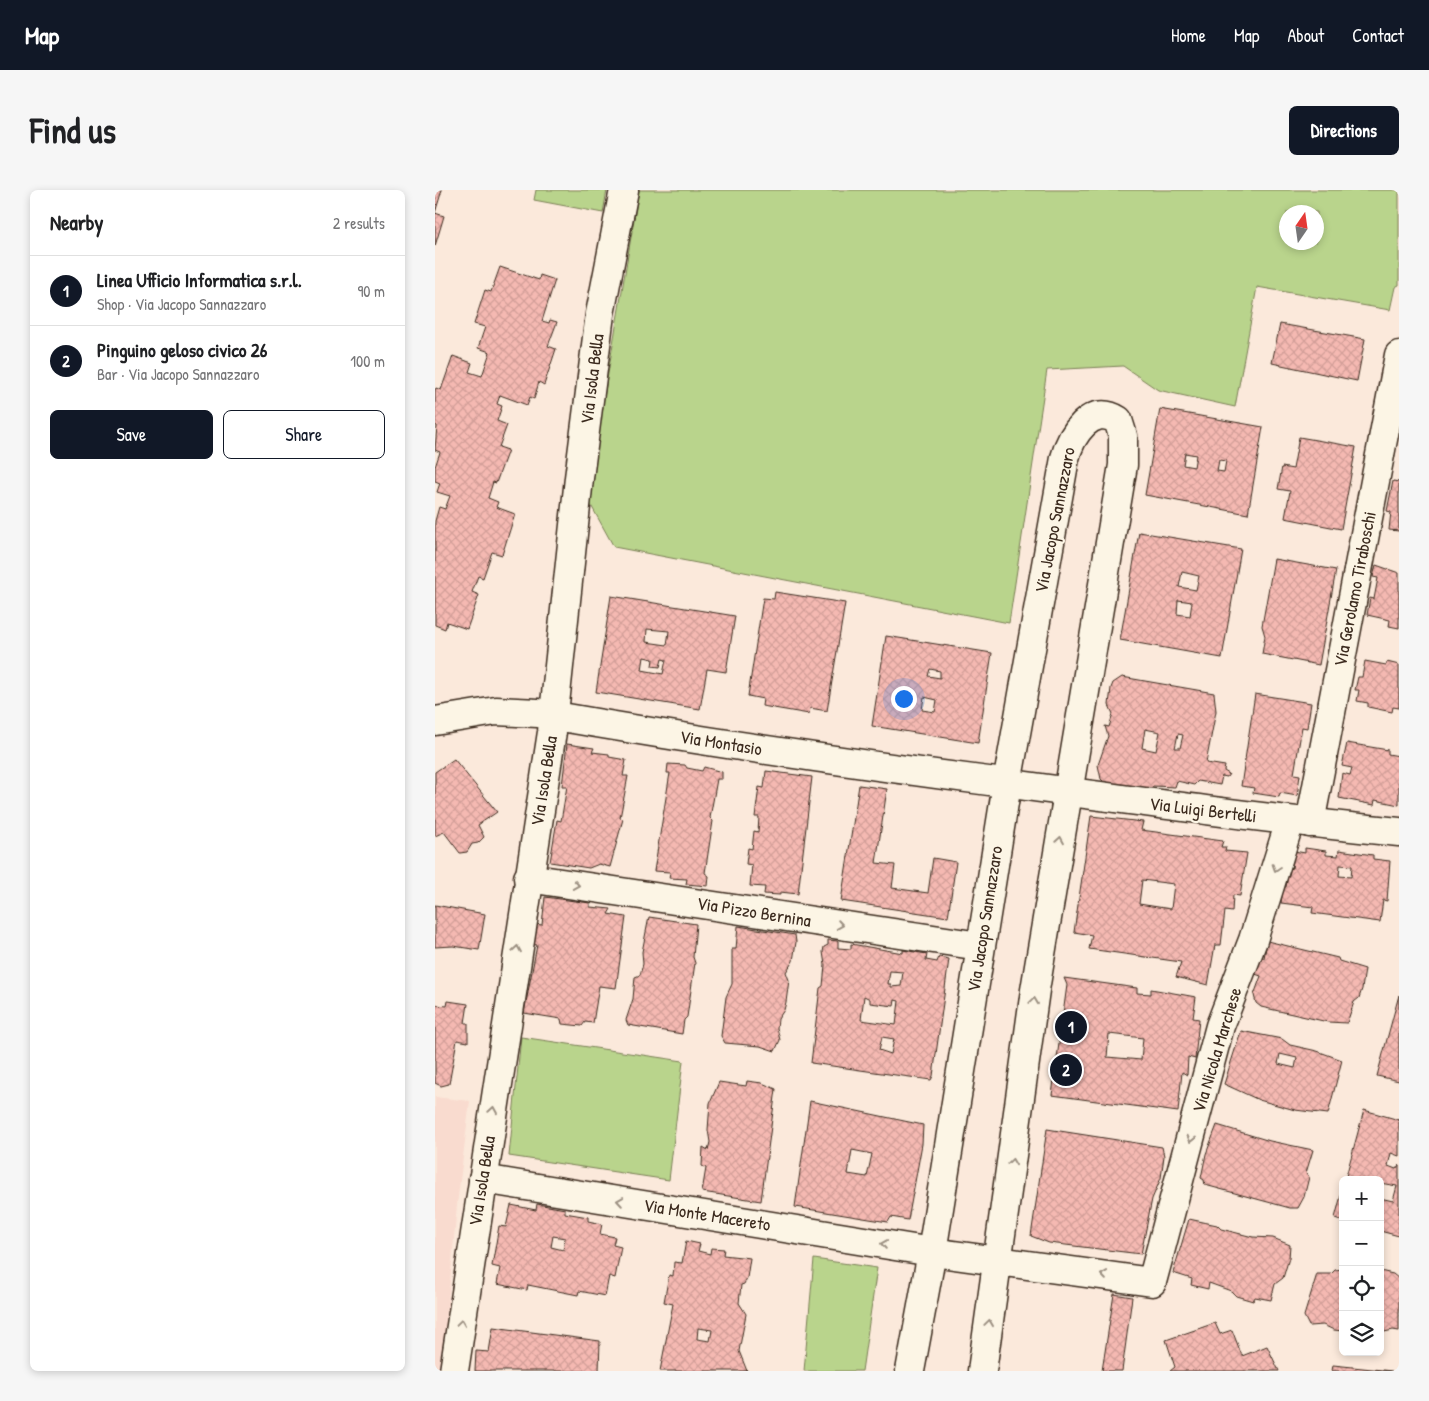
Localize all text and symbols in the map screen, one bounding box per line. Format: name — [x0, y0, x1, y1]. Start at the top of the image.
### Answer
text: Map — [25, 19, 59, 51]
text: Home — [1171, 23, 1206, 48]
text: Map — [1234, 23, 1259, 48]
text: About — [1287, 23, 1324, 48]
text: Contact — [1352, 23, 1404, 48]
button: Directions — [1289, 106, 1399, 155]
text: Find us — [30, 107, 116, 154]
north arrow — [1279, 205, 1324, 250]
text: Nearby — [50, 208, 103, 237]
text: 2 results — [333, 212, 385, 234]
text: Linea Ufficio Informatica s.r.l. — [97, 267, 302, 293]
text: 1 — [63, 280, 69, 302]
text: 90 m — [357, 280, 385, 302]
text: Shop · Via Jacopo Sannazzaro — [97, 293, 266, 315]
street label: Via Isola Bella — [574, 332, 609, 426]
text: Pinguino geloso civico 26 — [97, 337, 267, 363]
text: 2 — [62, 350, 70, 372]
text: 100 m — [350, 350, 385, 372]
text: Bar · Via Jacopo Sannazzaro — [97, 363, 259, 385]
button: Save — [50, 410, 213, 459]
button: Share — [223, 410, 385, 459]
street label: Via Jacopo Sannazzaro — [1028, 445, 1081, 595]
street label: Via Gerolamo Tiraboschi — [1327, 509, 1382, 669]
your location — [891, 686, 917, 712]
street label: Via Montasio — [678, 724, 764, 761]
street label: Via Isola Bella — [524, 734, 563, 828]
street label: Via Luigi Bertelli — [1148, 791, 1258, 828]
one-way arrow — [1054, 836, 1064, 845]
street label: Via Jacopo Sannazzaro — [961, 844, 1008, 994]
one-way arrow — [1271, 863, 1281, 871]
one-way arrow — [572, 879, 580, 890]
street label: Via Pizzo Bernina — [695, 890, 813, 933]
one-way arrow — [836, 920, 845, 930]
one-way arrow — [511, 945, 522, 953]
street label: Via Nicola Marchese — [1186, 984, 1247, 1116]
one-way arrow — [1028, 997, 1038, 1005]
pin: 1 — [1055, 1008, 1087, 1046]
pin: 2 — [1050, 1051, 1082, 1089]
one-way arrow — [487, 1106, 498, 1114]
street label: Via Isola Bella — [462, 1134, 501, 1228]
one-way arrow — [1186, 1135, 1197, 1144]
one-way arrow — [1006, 1158, 1017, 1166]
map controls — [1339, 1176, 1384, 1356]
button: + — [1339, 1176, 1384, 1221]
street label: Via Monte Macereto — [642, 1192, 772, 1237]
one-way arrow — [616, 1197, 625, 1207]
button: − — [1339, 1221, 1384, 1266]
one-way arrow — [880, 1240, 889, 1250]
button: locate — [1339, 1266, 1384, 1311]
one-way arrow — [1099, 1270, 1107, 1281]
button: layers — [1339, 1311, 1384, 1356]
one-way arrow — [455, 1318, 466, 1326]
one-way arrow — [983, 1318, 994, 1326]

